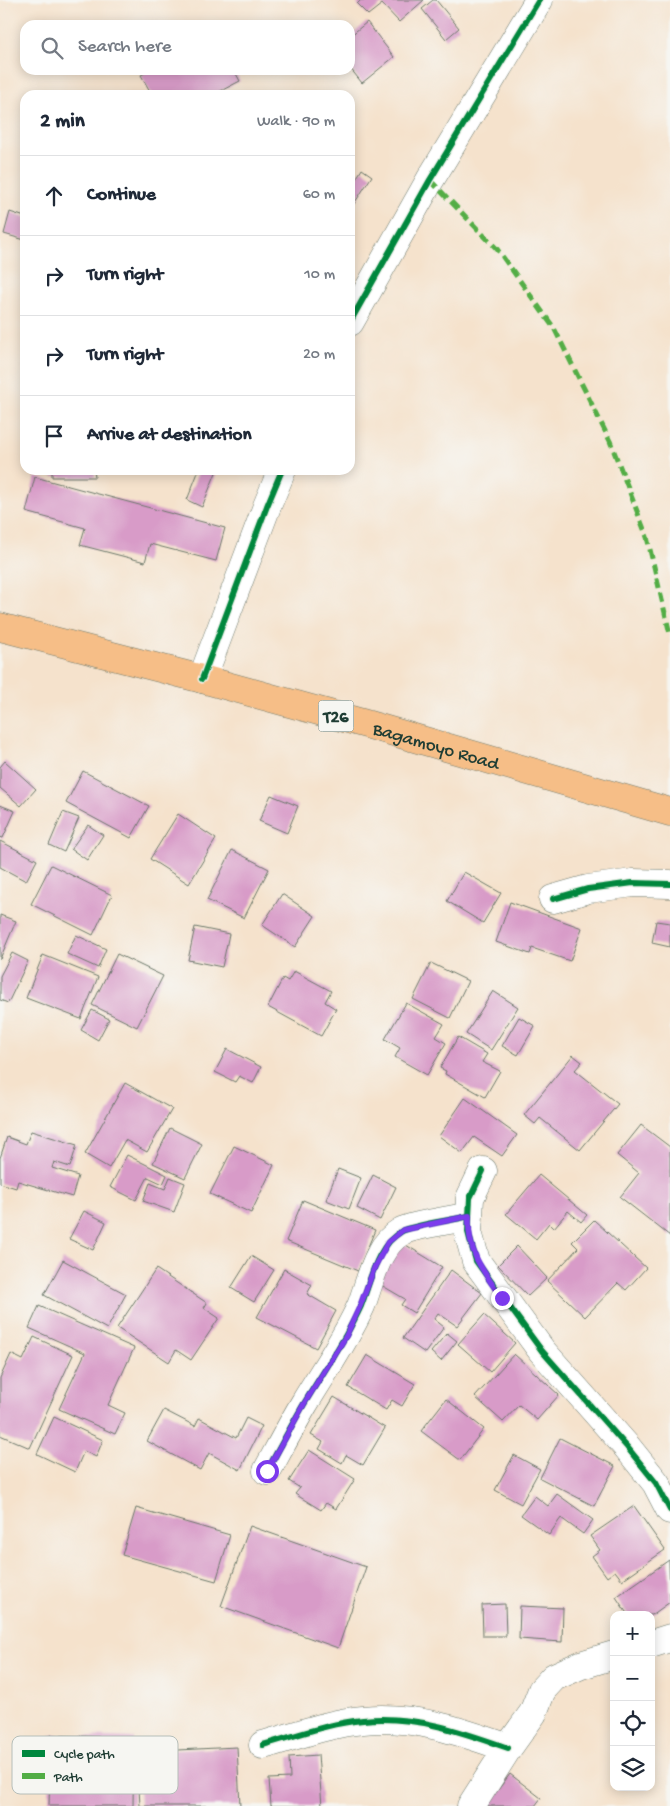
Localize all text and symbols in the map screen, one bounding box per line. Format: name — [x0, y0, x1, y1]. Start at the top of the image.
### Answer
search box — [20, 20, 355, 75]
icon: search — [38, 34, 66, 62]
text: Search here — [78, 36, 172, 59]
text: 2 min — [40, 110, 85, 135]
text: Walk · 90 m — [257, 113, 335, 132]
icon: ahead — [40, 182, 68, 210]
text: Continue — [87, 184, 156, 207]
text: 60 m — [303, 186, 335, 205]
icon: right — [40, 262, 68, 290]
text: Turn right — [87, 264, 163, 287]
text: 10 m — [304, 266, 335, 285]
icon: right — [40, 342, 68, 370]
text: Turn right — [87, 344, 163, 367]
text: 20 m — [303, 346, 335, 365]
icon: arrive — [40, 422, 68, 450]
text: Arrive at destination — [87, 424, 251, 447]
road number: T26 — [318, 700, 354, 731]
street label: Bagamoyo Road — [369, 718, 503, 777]
route end — [491, 1287, 514, 1310]
route start — [256, 1460, 279, 1483]
map controls — [610, 1611, 655, 1791]
button: + — [610, 1611, 655, 1656]
button: − — [610, 1656, 655, 1701]
button: locate — [610, 1701, 655, 1746]
legend — [12, 1736, 178, 1794]
button: layers — [610, 1746, 655, 1791]
text: Cycle path — [54, 1747, 115, 1764]
text: Path — [53, 1770, 83, 1787]

